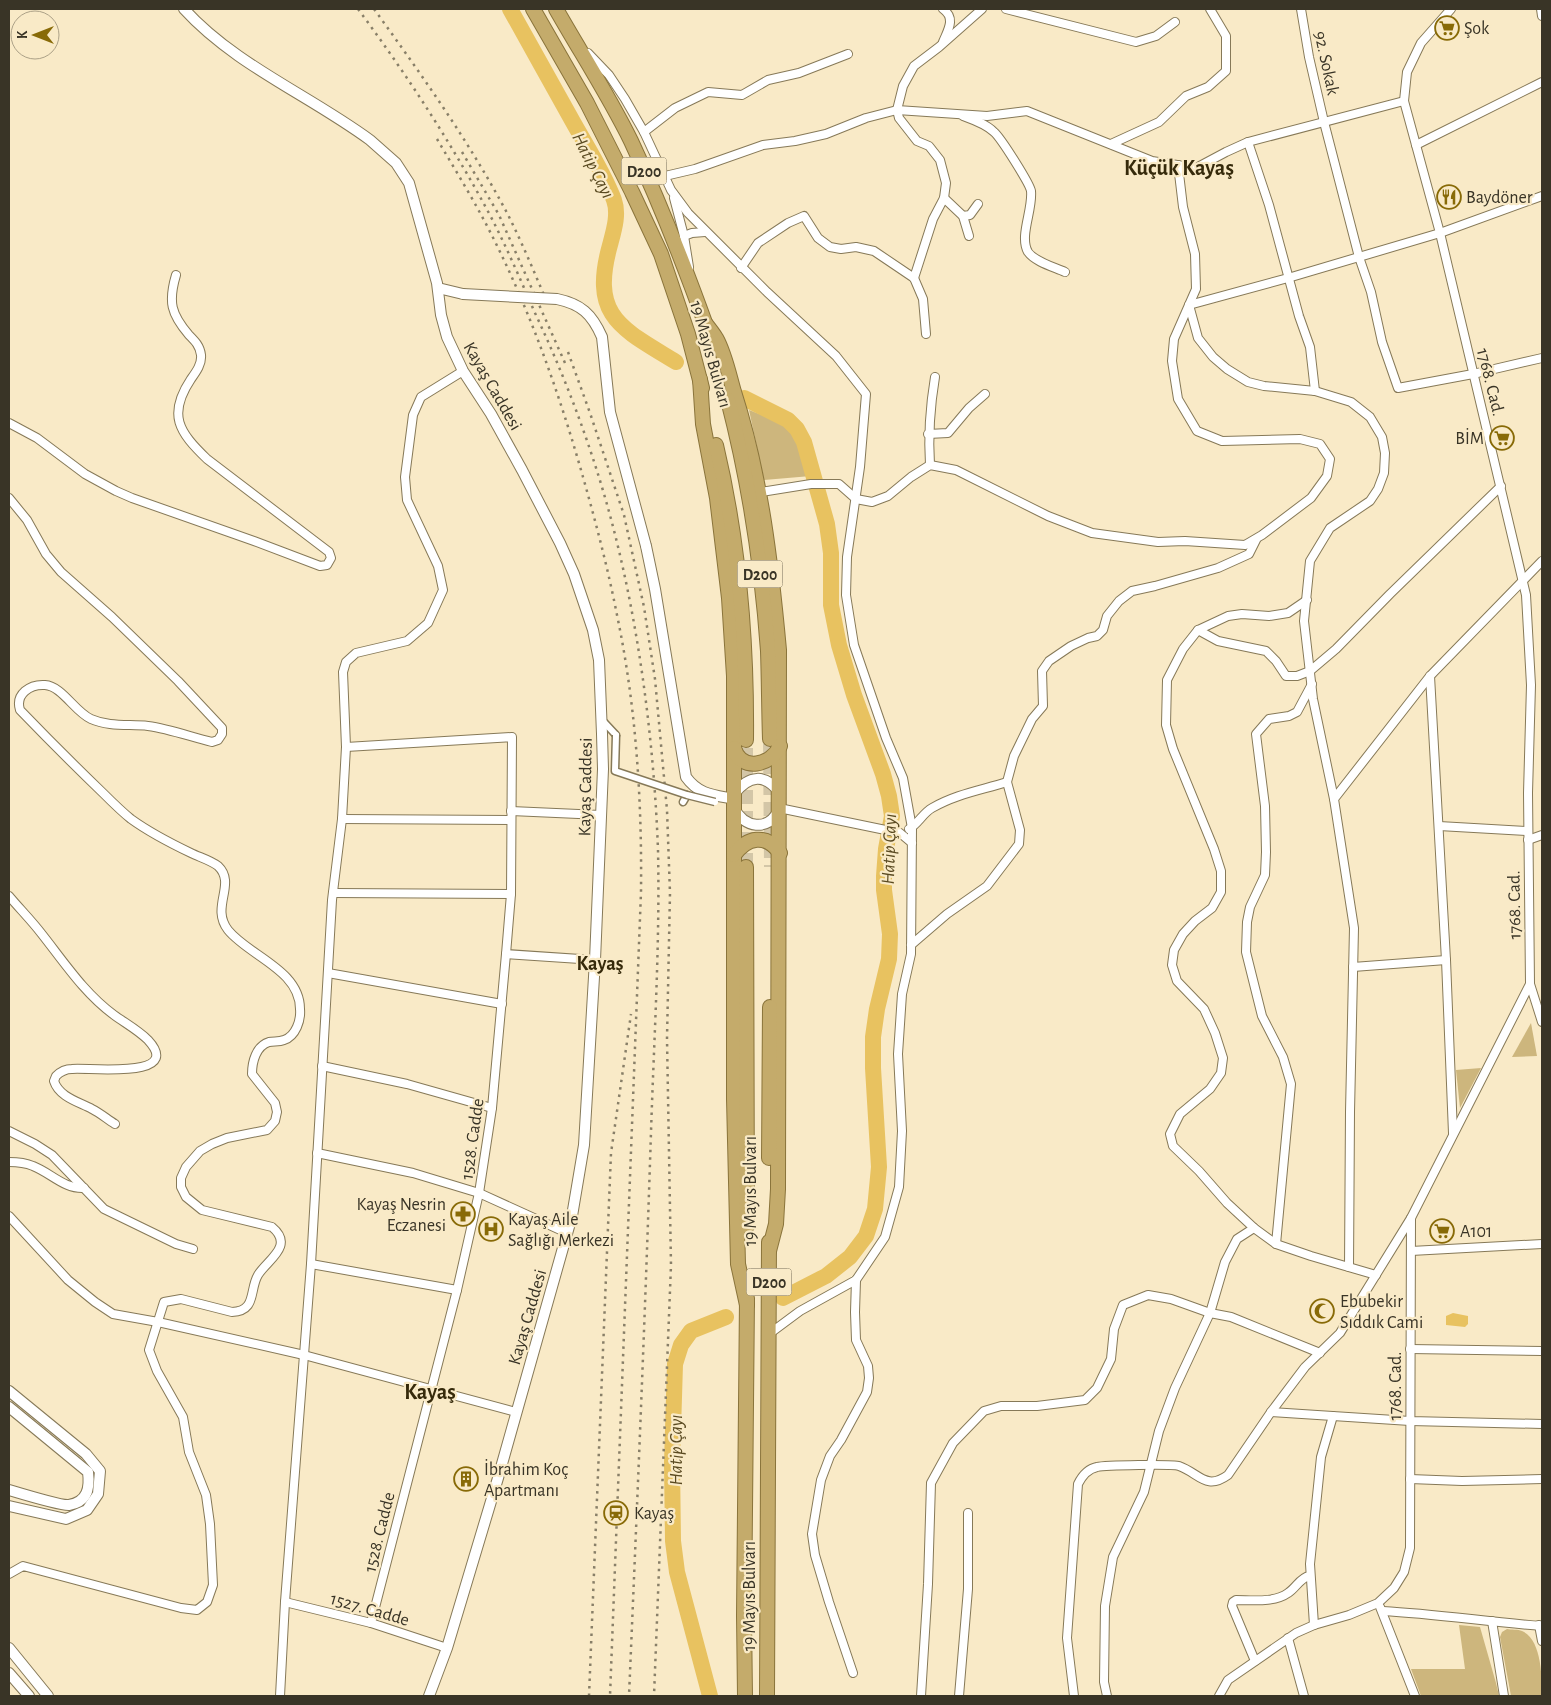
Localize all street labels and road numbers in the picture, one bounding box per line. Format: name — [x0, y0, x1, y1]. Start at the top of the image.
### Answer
street label: 92. Sokak — [1310, 30, 1342, 98]
road number: D200 — [622, 158, 666, 185]
street label: 19 Mayıs Bulvarı — [686, 299, 734, 410]
street label: Kayaş Caddesi — [460, 339, 525, 434]
street label: 1768. Cad. — [1473, 347, 1507, 418]
road number: D200 — [738, 560, 782, 588]
street label: Kayaş Caddesi — [576, 738, 596, 837]
street label: 1768. Cad. — [1505, 870, 1525, 940]
street label: 1528. Cadde — [458, 1097, 488, 1181]
street label: 19 Mayıs Bulvarı — [742, 1136, 760, 1246]
street label: Kayaş Caddesi — [506, 1267, 550, 1367]
road number: D200 — [746, 1268, 792, 1295]
street label: 1768. Cad. — [1387, 1352, 1405, 1420]
street label: 1528. Cadde — [361, 1490, 399, 1574]
street label: 19 Mayıs Bulvarı — [741, 1541, 759, 1651]
street label: 1527. Cadde — [328, 1590, 411, 1630]

